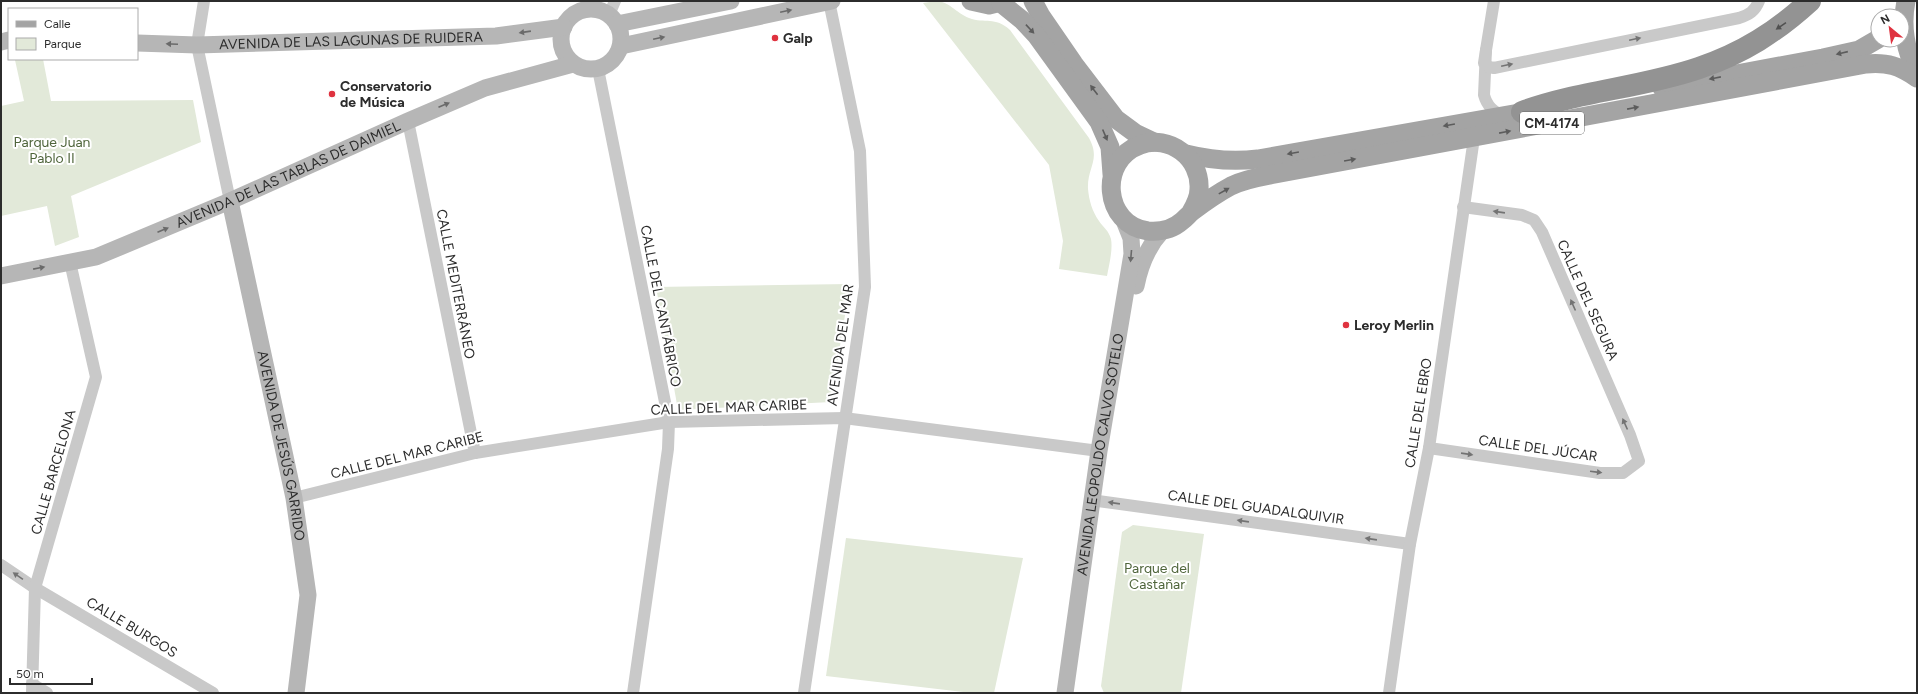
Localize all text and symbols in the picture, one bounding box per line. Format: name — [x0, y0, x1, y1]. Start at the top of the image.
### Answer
one-way arrow — [780, 7, 792, 13]
legend — [8, 8, 138, 60]
north arrow — [1870, 8, 1910, 48]
text: N — [1879, 12, 1892, 27]
text: Calle — [44, 17, 71, 31]
one-way arrow — [1775, 22, 1786, 30]
one-way arrow — [1025, 24, 1035, 34]
street label: AVENIDA DE LAS LAGUNAS DE RUIDERA — [219, 28, 484, 53]
one-way arrow — [519, 29, 531, 35]
place label: Galp — [783, 30, 813, 47]
marker: Galp — [770, 33, 780, 43]
one-way arrow — [653, 34, 665, 40]
one-way arrow — [1629, 36, 1641, 42]
text: Parque — [44, 37, 82, 51]
one-way arrow — [165, 41, 178, 47]
one-way arrow — [1836, 51, 1849, 57]
one-way arrow — [1501, 62, 1514, 68]
one-way arrow — [1709, 75, 1721, 81]
place label: Conservatorio de Música — [340, 78, 432, 111]
one-way arrow — [1090, 85, 1099, 96]
marker: Conservatorio de Música — [327, 89, 337, 99]
one-way arrow — [439, 102, 451, 108]
one-way arrow — [1627, 105, 1639, 111]
road number: CM-4174 — [1520, 112, 1584, 134]
street label: AVENIDA DE LAS TABLAS DE DAIMIEL — [173, 117, 404, 232]
one-way arrow — [1443, 122, 1455, 128]
one-way arrow — [1102, 129, 1108, 140]
one-way arrow — [1499, 129, 1511, 135]
park label: Parque Juan Pablo II — [14, 134, 91, 167]
one-way arrow — [1287, 150, 1299, 156]
one-way arrow — [1344, 157, 1356, 163]
one-way arrow — [1218, 187, 1230, 194]
street label: CALLE MEDITERRÁNEO — [433, 208, 478, 361]
one-way arrow — [1493, 209, 1505, 215]
street label: CALLE DEL CANTÁBRICO — [636, 224, 685, 388]
one-way arrow — [157, 227, 168, 233]
street label: CALLE DEL SEGURA — [1553, 237, 1622, 364]
one-way arrow — [1128, 250, 1134, 262]
one-way arrow — [33, 265, 45, 271]
street label: AVENIDA DEL MAR — [824, 283, 857, 407]
one-way arrow — [1570, 299, 1577, 311]
place label: Leroy Merlin — [1354, 317, 1434, 334]
marker: Leroy Merlin — [1341, 320, 1351, 330]
street label: AVENIDA LEOPOLDO CALVO SOTELO — [1074, 332, 1128, 577]
street label: AVENIDA DE JESÚS GARRIDO — [253, 349, 308, 542]
street label: CALLE DEL EBRO — [1401, 357, 1436, 469]
street label: CALLE DEL MAR CARIBE — [650, 396, 808, 419]
street label: CALLE BARCELONA — [27, 407, 80, 537]
one-way arrow — [1622, 418, 1628, 430]
street label: CALLE DEL MAR CARIBE — [329, 428, 485, 483]
street label: CALLE DEL JÚCAR — [1477, 432, 1599, 465]
one-way arrow — [1461, 451, 1473, 457]
one-way arrow — [1590, 469, 1602, 475]
street label: CALLE DEL GUADALQUIVIR — [1167, 487, 1345, 528]
one-way arrow — [1108, 500, 1120, 506]
one-way arrow — [1236, 518, 1249, 524]
one-way arrow — [1365, 536, 1377, 542]
park label: Parque del Castañar — [1124, 560, 1190, 593]
one-way arrow — [13, 572, 23, 580]
street label: CALLE BURGOS — [83, 594, 180, 661]
scale bar — [10, 660, 92, 686]
text: 50 m — [16, 667, 44, 681]

